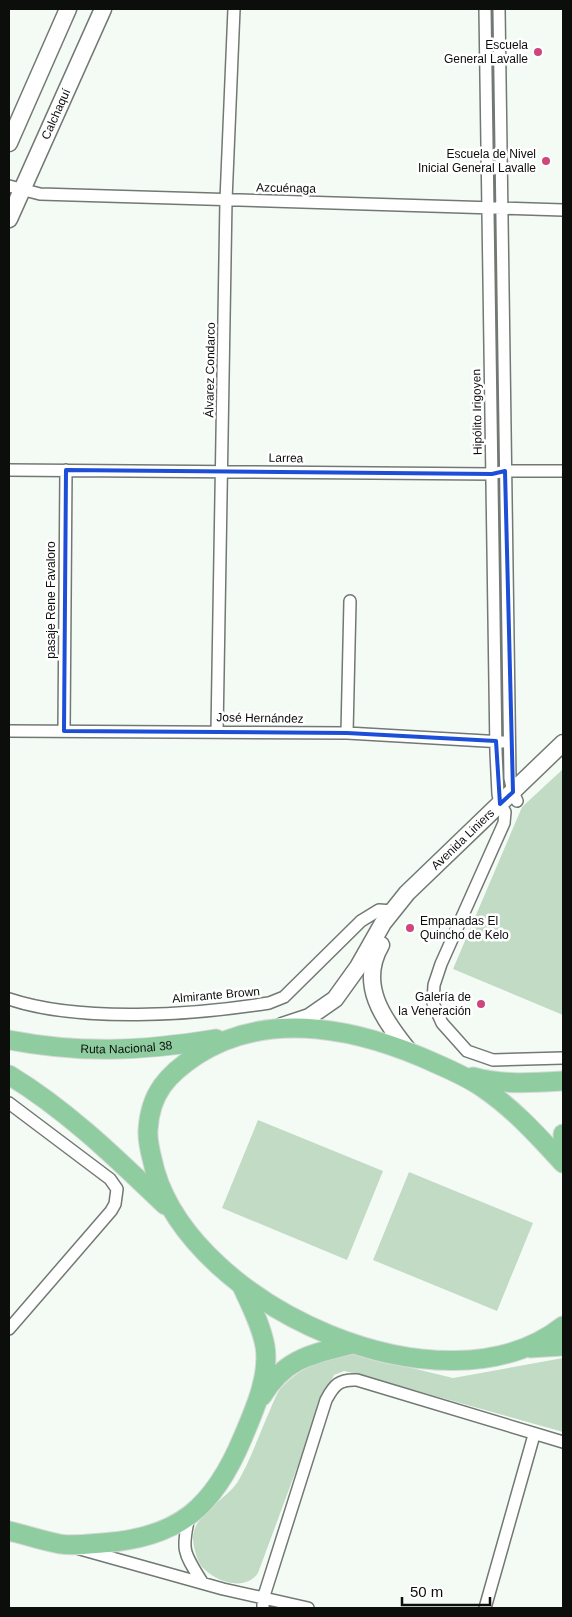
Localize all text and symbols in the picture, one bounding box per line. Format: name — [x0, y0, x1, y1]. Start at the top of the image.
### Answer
place label: Escuela General Lavalle — [444, 38, 528, 66]
marker: Escuela General Lavalle — [532, 46, 544, 58]
street label: Calchaquí — [39, 86, 74, 142]
place label: Escuela de Nivel Inicial General Lavalle — [418, 147, 536, 175]
marker: Escuela de Nivel Inicial General Lavalle — [540, 155, 552, 167]
street label: Azcuénaga — [256, 180, 316, 196]
street label: Álvarez Condarco — [201, 322, 218, 418]
street label: Hipólito Irigoyen — [469, 369, 485, 455]
street label: Larrea — [269, 451, 304, 465]
street label: pasaje Rene Favaloro — [44, 541, 58, 659]
street label: José Hernández — [216, 710, 304, 726]
street label: Avenida Liniers — [428, 806, 497, 873]
place label: Empanadas El Quincho de Kelo — [420, 914, 509, 942]
marker: Empanadas El Quincho de Kelo — [404, 922, 416, 934]
street label: Almirante Brown — [172, 984, 260, 1006]
place label: Galería de la Veneración — [398, 990, 471, 1018]
marker: Galería de la Veneración — [475, 998, 487, 1010]
street label: Ruta Nacional 38 — [80, 1038, 173, 1056]
scale bar — [402, 1574, 490, 1606]
text: 50 m — [410, 1583, 443, 1600]

